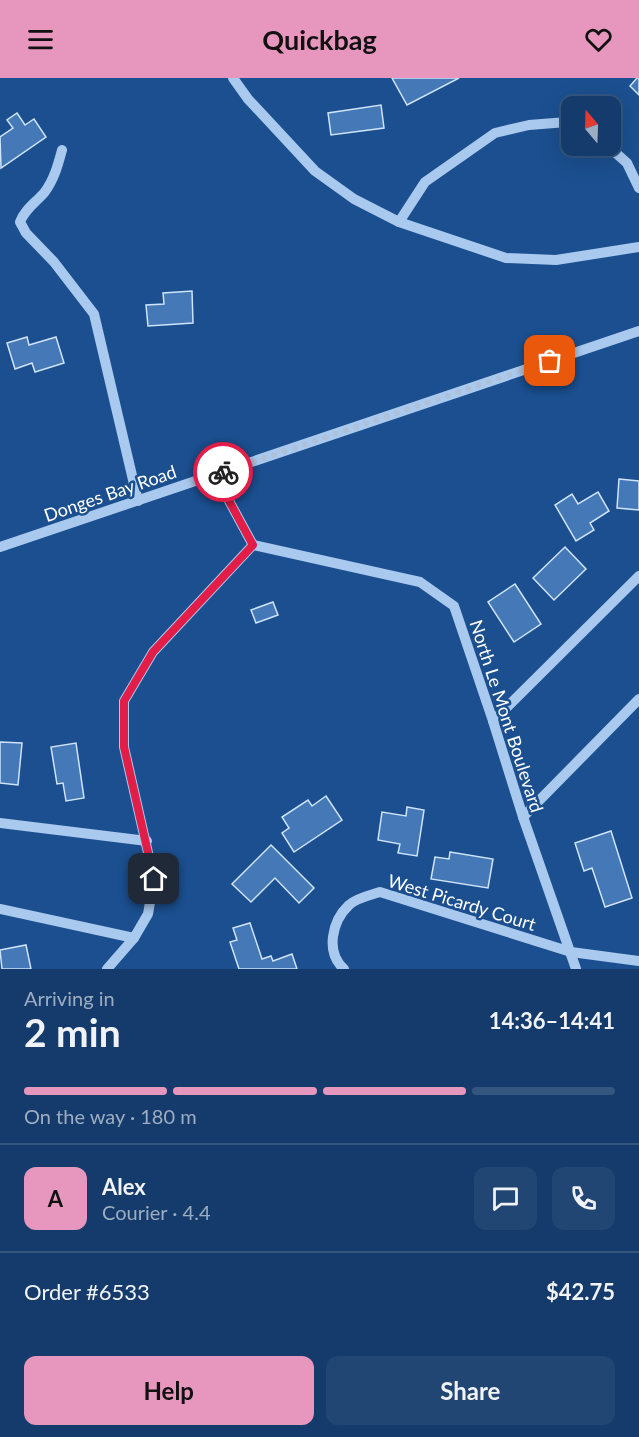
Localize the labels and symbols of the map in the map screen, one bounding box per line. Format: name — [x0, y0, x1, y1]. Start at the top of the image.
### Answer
north arrow — [561, 96, 621, 156]
pin — [524, 335, 575, 386]
courier — [193, 442, 253, 502]
street label: Donges Bay Road — [41, 460, 179, 526]
street label: North Le Mont Boulevard — [465, 617, 549, 815]
pin — [128, 853, 179, 904]
street label: West Picardy Court — [385, 869, 539, 935]

